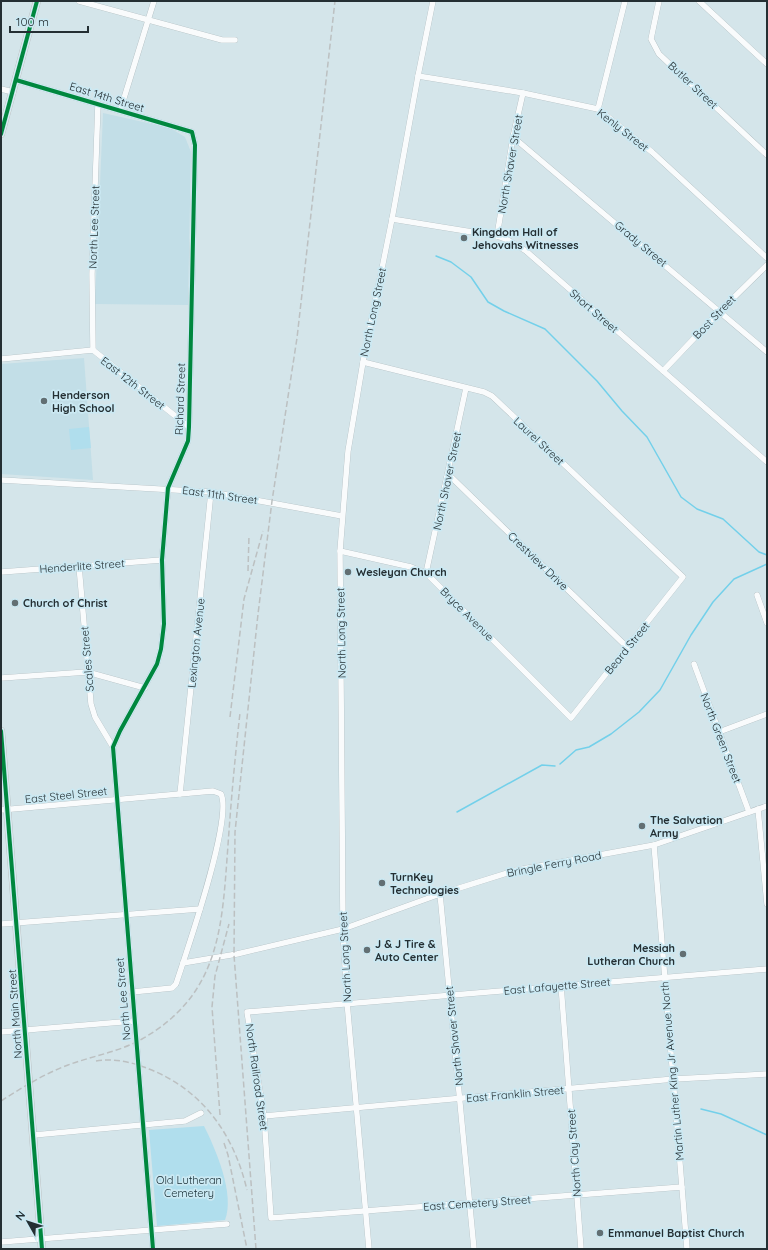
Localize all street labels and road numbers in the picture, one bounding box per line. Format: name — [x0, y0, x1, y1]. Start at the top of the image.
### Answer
street label: Butler Street — [665, 58, 721, 112]
street label: East 14th Street — [68, 79, 146, 115]
street label: Kenly Street — [594, 106, 652, 155]
street label: North Shaver Street — [494, 113, 526, 215]
street label: North Lee Street — [86, 185, 102, 269]
street label: Grady Street — [612, 218, 670, 270]
street label: North Long Street — [357, 266, 389, 358]
street label: Short Street — [567, 286, 621, 336]
street label: Bost Street — [690, 292, 739, 342]
street label: East 12th Street — [98, 353, 168, 413]
street label: Richard Street — [172, 362, 188, 435]
street label: Laurel Street — [511, 414, 568, 468]
street label: North Shaver Street — [430, 430, 464, 531]
street label: East 11th Street — [181, 483, 259, 507]
street label: Crestview Drive — [505, 529, 571, 593]
street label: Henderlite Street — [39, 556, 125, 576]
street label: Bryce Avenue — [437, 584, 497, 644]
street label: North Long Street — [333, 587, 349, 678]
street label: Lexington Avenue — [184, 597, 208, 689]
street label: Beard Street — [601, 619, 653, 677]
street label: Scales Street — [77, 626, 97, 692]
street label: North Green Street — [697, 691, 745, 785]
street label: East Steel Street — [24, 784, 108, 806]
street label: Bringle Ferry Road — [506, 848, 602, 880]
street label: North Long Street — [336, 911, 354, 1003]
street label: North Lee Street — [112, 957, 134, 1041]
street label: North Main Street — [5, 969, 25, 1059]
street label: East Lafayette Street — [503, 974, 611, 998]
street label: Martin Luther King Jr Avenue North — [657, 981, 687, 1161]
street label: North Shaver Street — [442, 985, 466, 1087]
street label: North Railroad Street — [243, 1023, 271, 1132]
street label: East Franklin Street — [465, 1083, 565, 1105]
street label: North Clay Street — [564, 1109, 584, 1197]
street label: East Cemetery Street — [423, 1192, 532, 1214]

